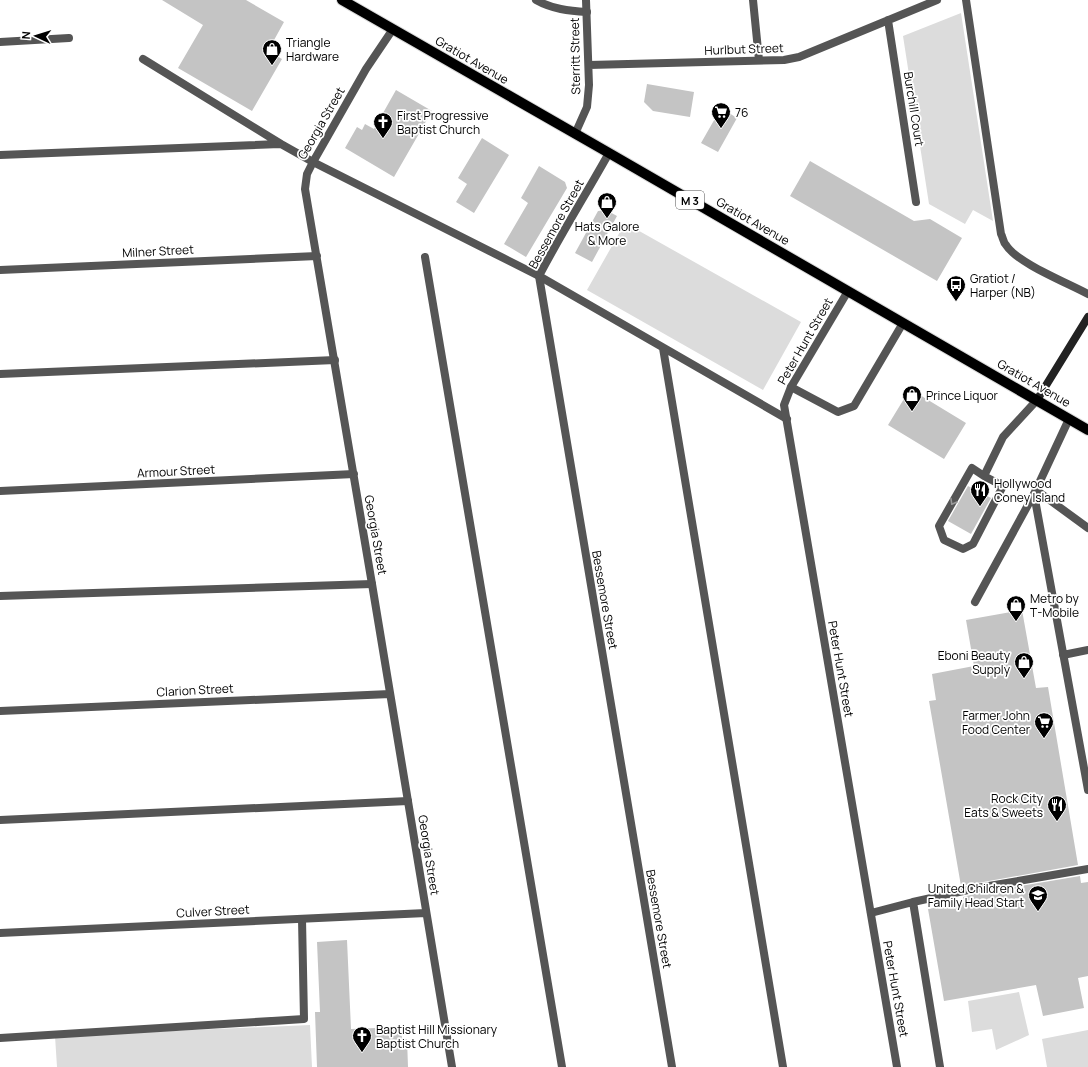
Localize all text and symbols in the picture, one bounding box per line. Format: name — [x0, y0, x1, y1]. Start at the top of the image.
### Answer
north arrow — [16, 16, 56, 56]
street label: Sterritt Street — [566, 17, 584, 95]
text: N — [18, 31, 33, 40]
street label: Gratiot Avenue — [432, 32, 512, 88]
place label: Triangle Hardware — [286, 34, 339, 65]
shop icon: Triangle Hardware — [261, 38, 283, 66]
street label: Hurlbut Street — [704, 39, 784, 59]
street label: Burchill Court — [900, 71, 928, 148]
street label: Georgia Street — [293, 84, 349, 162]
supermarket icon: 76 — [710, 101, 732, 129]
place label: 76 — [735, 104, 748, 121]
place label: First Progressive Baptist Church — [397, 107, 489, 138]
church icon: First Progressive Baptist Church — [372, 111, 394, 139]
street label: Bessemore Street — [524, 176, 588, 272]
shop icon: Hats Galore & More — [596, 191, 618, 219]
road number: M 3 — [676, 191, 704, 209]
street label: Gratiot Avenue — [713, 193, 793, 249]
place label: Hats Galore & More — [575, 218, 639, 249]
street label: Milner Street — [122, 241, 194, 261]
place label: Gratiot / Harper (NB) — [970, 270, 1036, 301]
bus stop icon: Gratiot / Harper (NB) — [945, 274, 967, 302]
street label: Peter Hunt Street — [773, 294, 837, 387]
street label: Gratiot Avenue — [994, 355, 1074, 411]
shop icon: Prince Liquor — [901, 384, 923, 412]
place label: Prince Liquor — [926, 387, 999, 404]
street label: Armour Street — [136, 460, 216, 482]
place label: Hollywood Coney Island — [994, 475, 1065, 506]
restaurant icon: Hollywood Coney Island — [969, 479, 991, 507]
street label: Georgia Street — [361, 494, 391, 576]
one-way arrow — [950, 498, 957, 505]
street label: Bessemore Street — [588, 549, 622, 651]
place label: Metro by T-Mobile — [1030, 590, 1079, 621]
shop icon: Metro by T-Mobile — [1005, 594, 1027, 622]
street label: Peter Hunt Street — [824, 620, 858, 719]
place label: Eboni Beauty Supply — [938, 647, 1011, 678]
shop icon: Eboni Beauty Supply — [1013, 651, 1035, 679]
street label: Clarion Street — [156, 679, 234, 701]
place label: Farmer John Food Center — [962, 707, 1031, 738]
supermarket icon: Farmer John Food Center — [1033, 711, 1055, 739]
place label: Rock City Eats & Sweets — [964, 790, 1044, 821]
restaurant icon: Rock City Eats & Sweets — [1046, 794, 1068, 822]
street label: Georgia Street — [414, 814, 444, 896]
street label: Bessemore Street — [642, 868, 676, 970]
place label: United Children & Family Head Start — [928, 880, 1024, 911]
school or university icon: United Children & Family Head Start — [1027, 884, 1049, 912]
street label: Culver Street — [176, 901, 250, 921]
street label: Peter Hunt Street — [879, 940, 913, 1039]
place label: Baptist Hill Missionary Baptist Church — [376, 1021, 498, 1052]
church icon: Baptist Hill Missionary Baptist Church — [351, 1025, 373, 1053]

